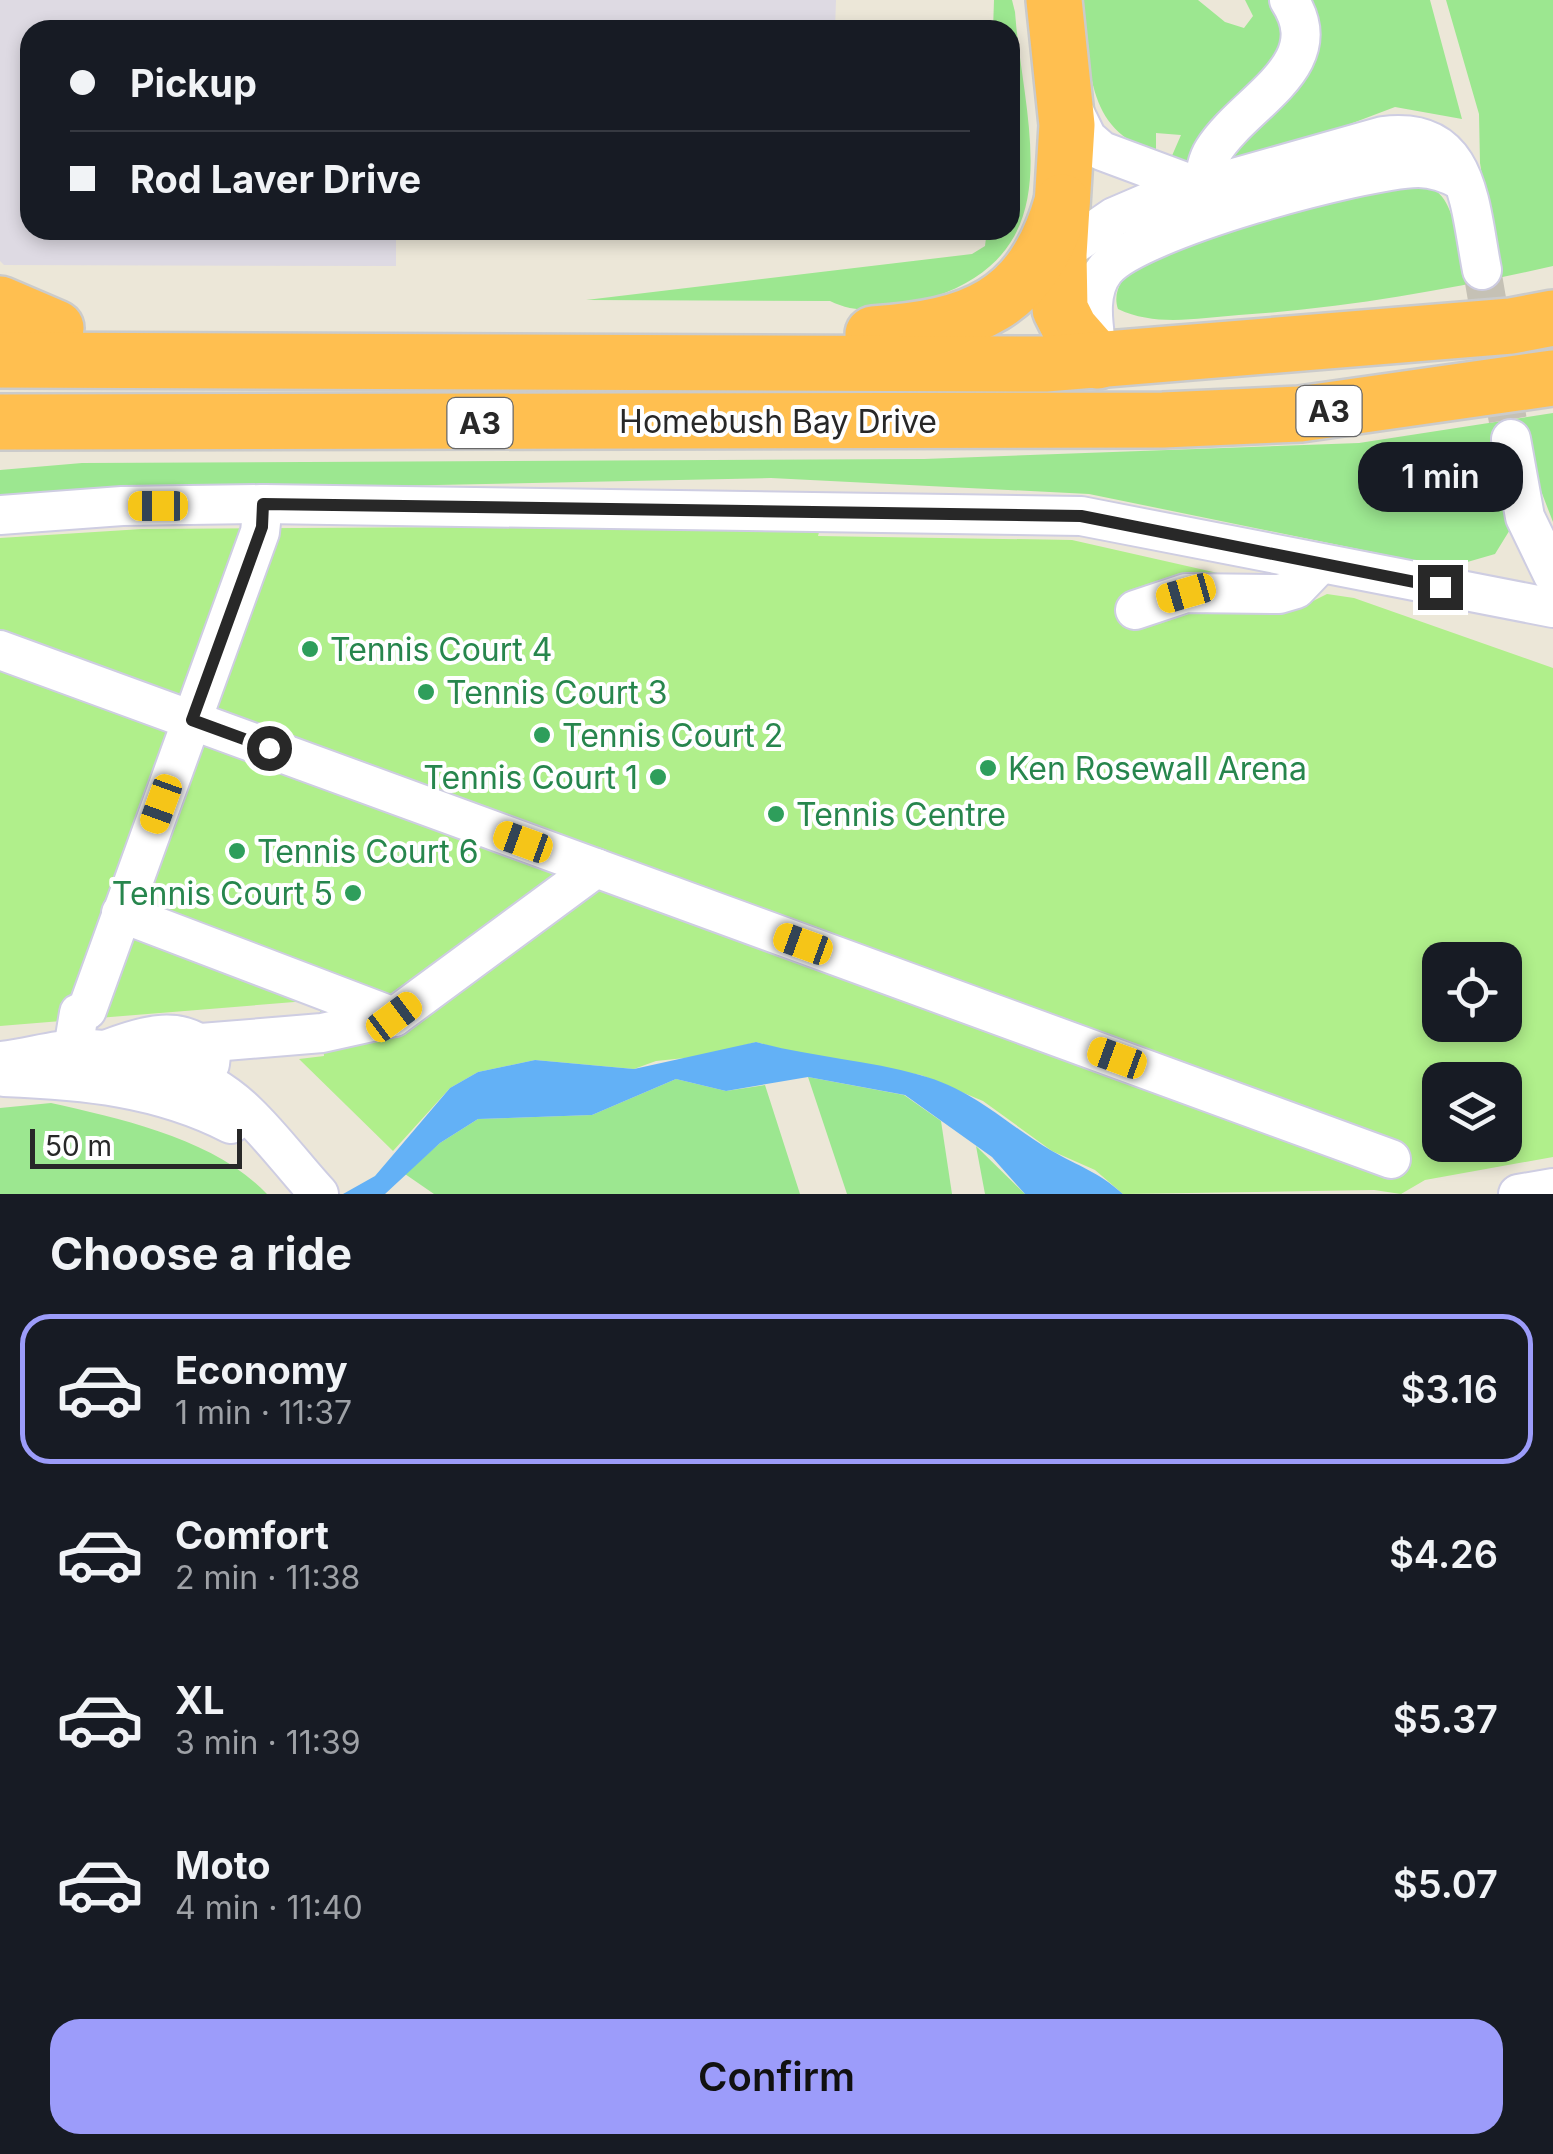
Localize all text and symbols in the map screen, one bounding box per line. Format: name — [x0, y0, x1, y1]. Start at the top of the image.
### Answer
text: Pickup — [130, 60, 257, 106]
text: Rod Laver Drive — [130, 156, 421, 202]
road number: A3 — [1296, 386, 1362, 436]
road number: A3 — [448, 398, 512, 448]
street label: Homebush Bay Drive — [619, 402, 937, 441]
callout: 1 min — [1358, 442, 1522, 512]
text: 1 min — [1401, 457, 1480, 496]
car — [128, 491, 188, 521]
route end — [1418, 565, 1463, 610]
car — [1153, 570, 1219, 616]
place label: Tennis Court 4 — [330, 630, 552, 669]
marker: Tennis Court 4 — [299, 638, 321, 660]
place label: Tennis Court 3 — [446, 673, 668, 712]
marker: Tennis Court 3 — [415, 681, 437, 703]
place label: Tennis Court 2 — [562, 716, 783, 755]
marker: Tennis Court 2 — [531, 724, 553, 746]
route start — [247, 726, 292, 771]
place label: Ken Rosewall Arena — [1008, 749, 1307, 788]
marker: Ken Rosewall Arena — [977, 757, 999, 779]
place label: Tennis Court 1 — [423, 758, 638, 797]
marker: Tennis Court 1 — [647, 766, 669, 788]
car — [137, 771, 185, 837]
place label: Tennis Centre — [796, 795, 1006, 834]
marker: Tennis Centre — [765, 803, 787, 825]
car — [490, 818, 556, 866]
place label: Tennis Court 6 — [257, 832, 479, 871]
marker: Tennis Court 6 — [226, 840, 248, 862]
place label: Tennis Court 5 — [112, 874, 333, 913]
marker: Tennis Court 5 — [342, 882, 364, 904]
car — [770, 920, 836, 968]
map controls — [1422, 942, 1522, 1162]
button: locate — [1422, 942, 1522, 1042]
car — [361, 987, 427, 1047]
car — [1084, 1034, 1150, 1082]
button: layers — [1422, 1062, 1522, 1162]
scale bar — [30, 1124, 242, 1168]
text: 50 m — [45, 1129, 112, 1163]
text: Choose a ride — [50, 1226, 352, 1281]
icon: car — [55, 1344, 145, 1434]
text: Economy — [175, 1347, 348, 1393]
text: $3.16 — [1401, 1366, 1498, 1412]
text: 1 min · 11:37 — [175, 1393, 352, 1432]
icon: car — [55, 1509, 145, 1599]
text: Comfort — [175, 1512, 329, 1558]
text: $4.26 — [1389, 1531, 1498, 1577]
text: 2 min · 11:38 — [175, 1558, 360, 1597]
icon: car — [55, 1674, 145, 1764]
text: XL — [175, 1677, 225, 1723]
text: $5.37 — [1393, 1696, 1498, 1742]
text: 3 min · 11:39 — [175, 1723, 361, 1762]
icon: car — [55, 1839, 145, 1929]
text: Moto — [175, 1842, 271, 1888]
text: $5.07 — [1393, 1861, 1498, 1907]
text: 4 min · 11:40 — [175, 1888, 363, 1927]
button: Confirm — [50, 2019, 1503, 2134]

